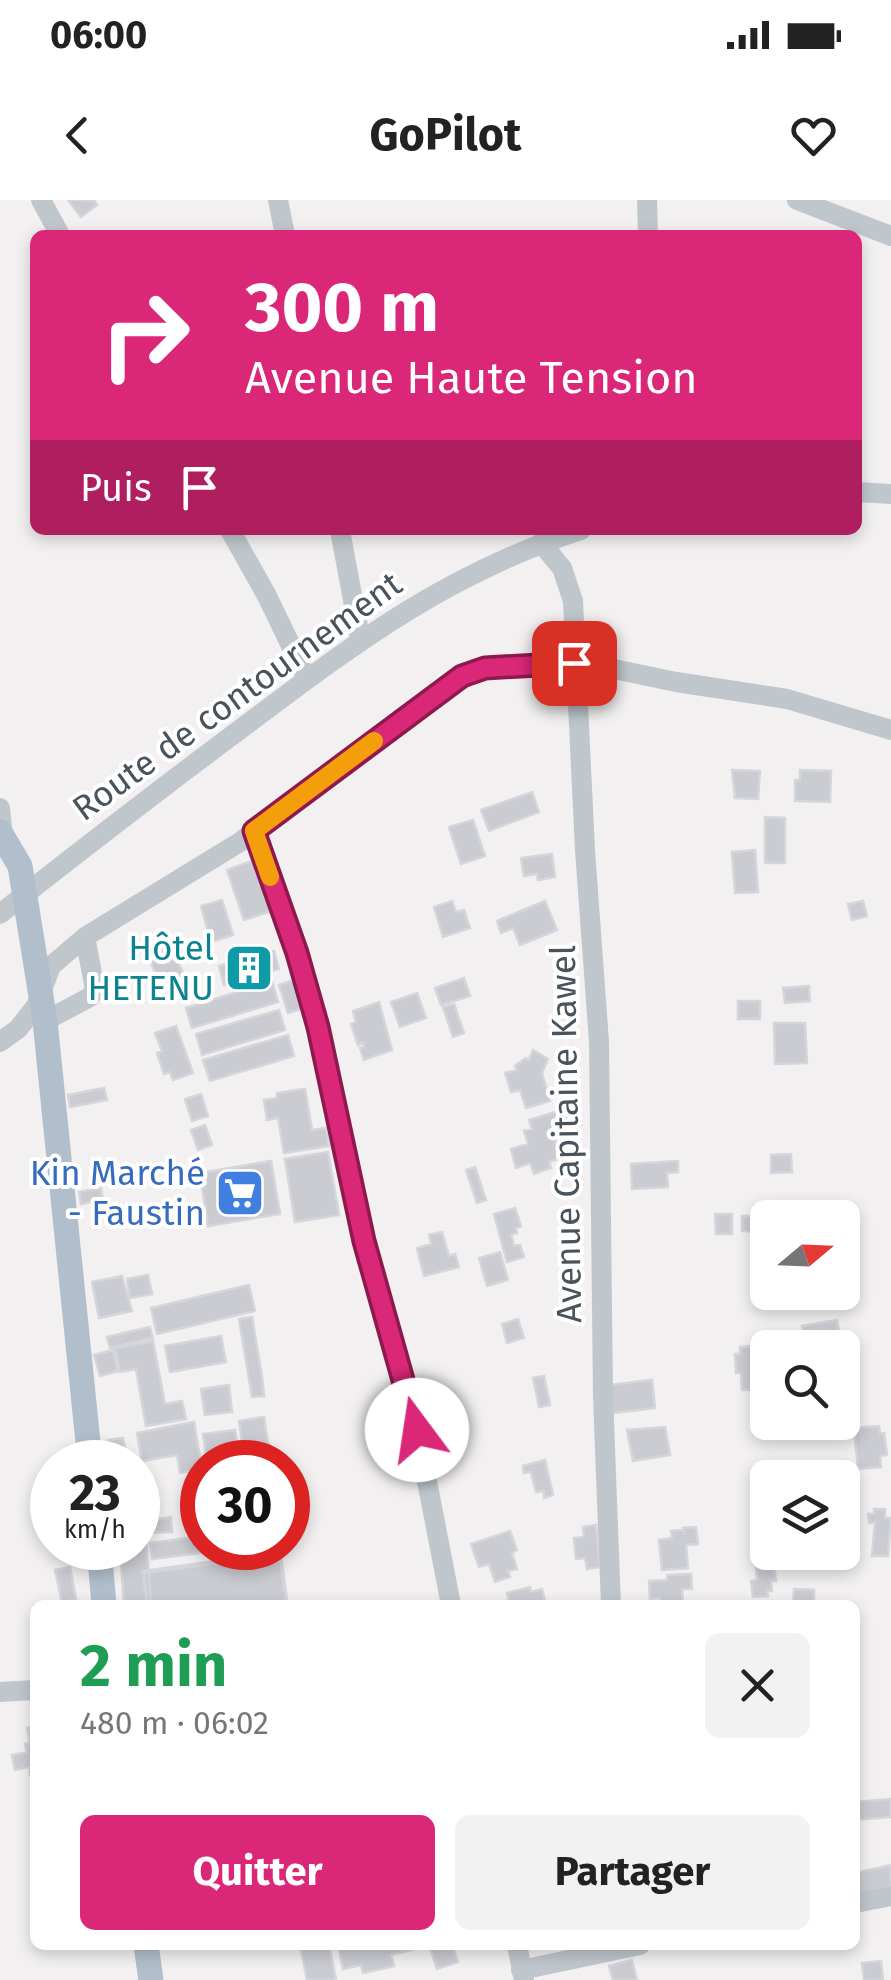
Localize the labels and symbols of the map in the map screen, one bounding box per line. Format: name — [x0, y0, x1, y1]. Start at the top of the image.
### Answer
street label: Route de contournement — [64, 562, 410, 829]
pin — [532, 621, 617, 706]
place label: Hôtel HETENU — [88, 927, 214, 1009]
building icon: Hôtel HETENU — [223, 942, 275, 994]
street label: Avenue Capitaine Kawel — [542, 945, 590, 1323]
place label: Kin Marché - Faustin — [30, 1152, 205, 1234]
supermarket icon: Kin Marché - Faustin — [214, 1167, 266, 1219]
north arrow — [750, 1200, 860, 1310]
position arrow — [365, 1378, 469, 1482]
speed limit sign: 30 — [180, 1440, 310, 1570]

